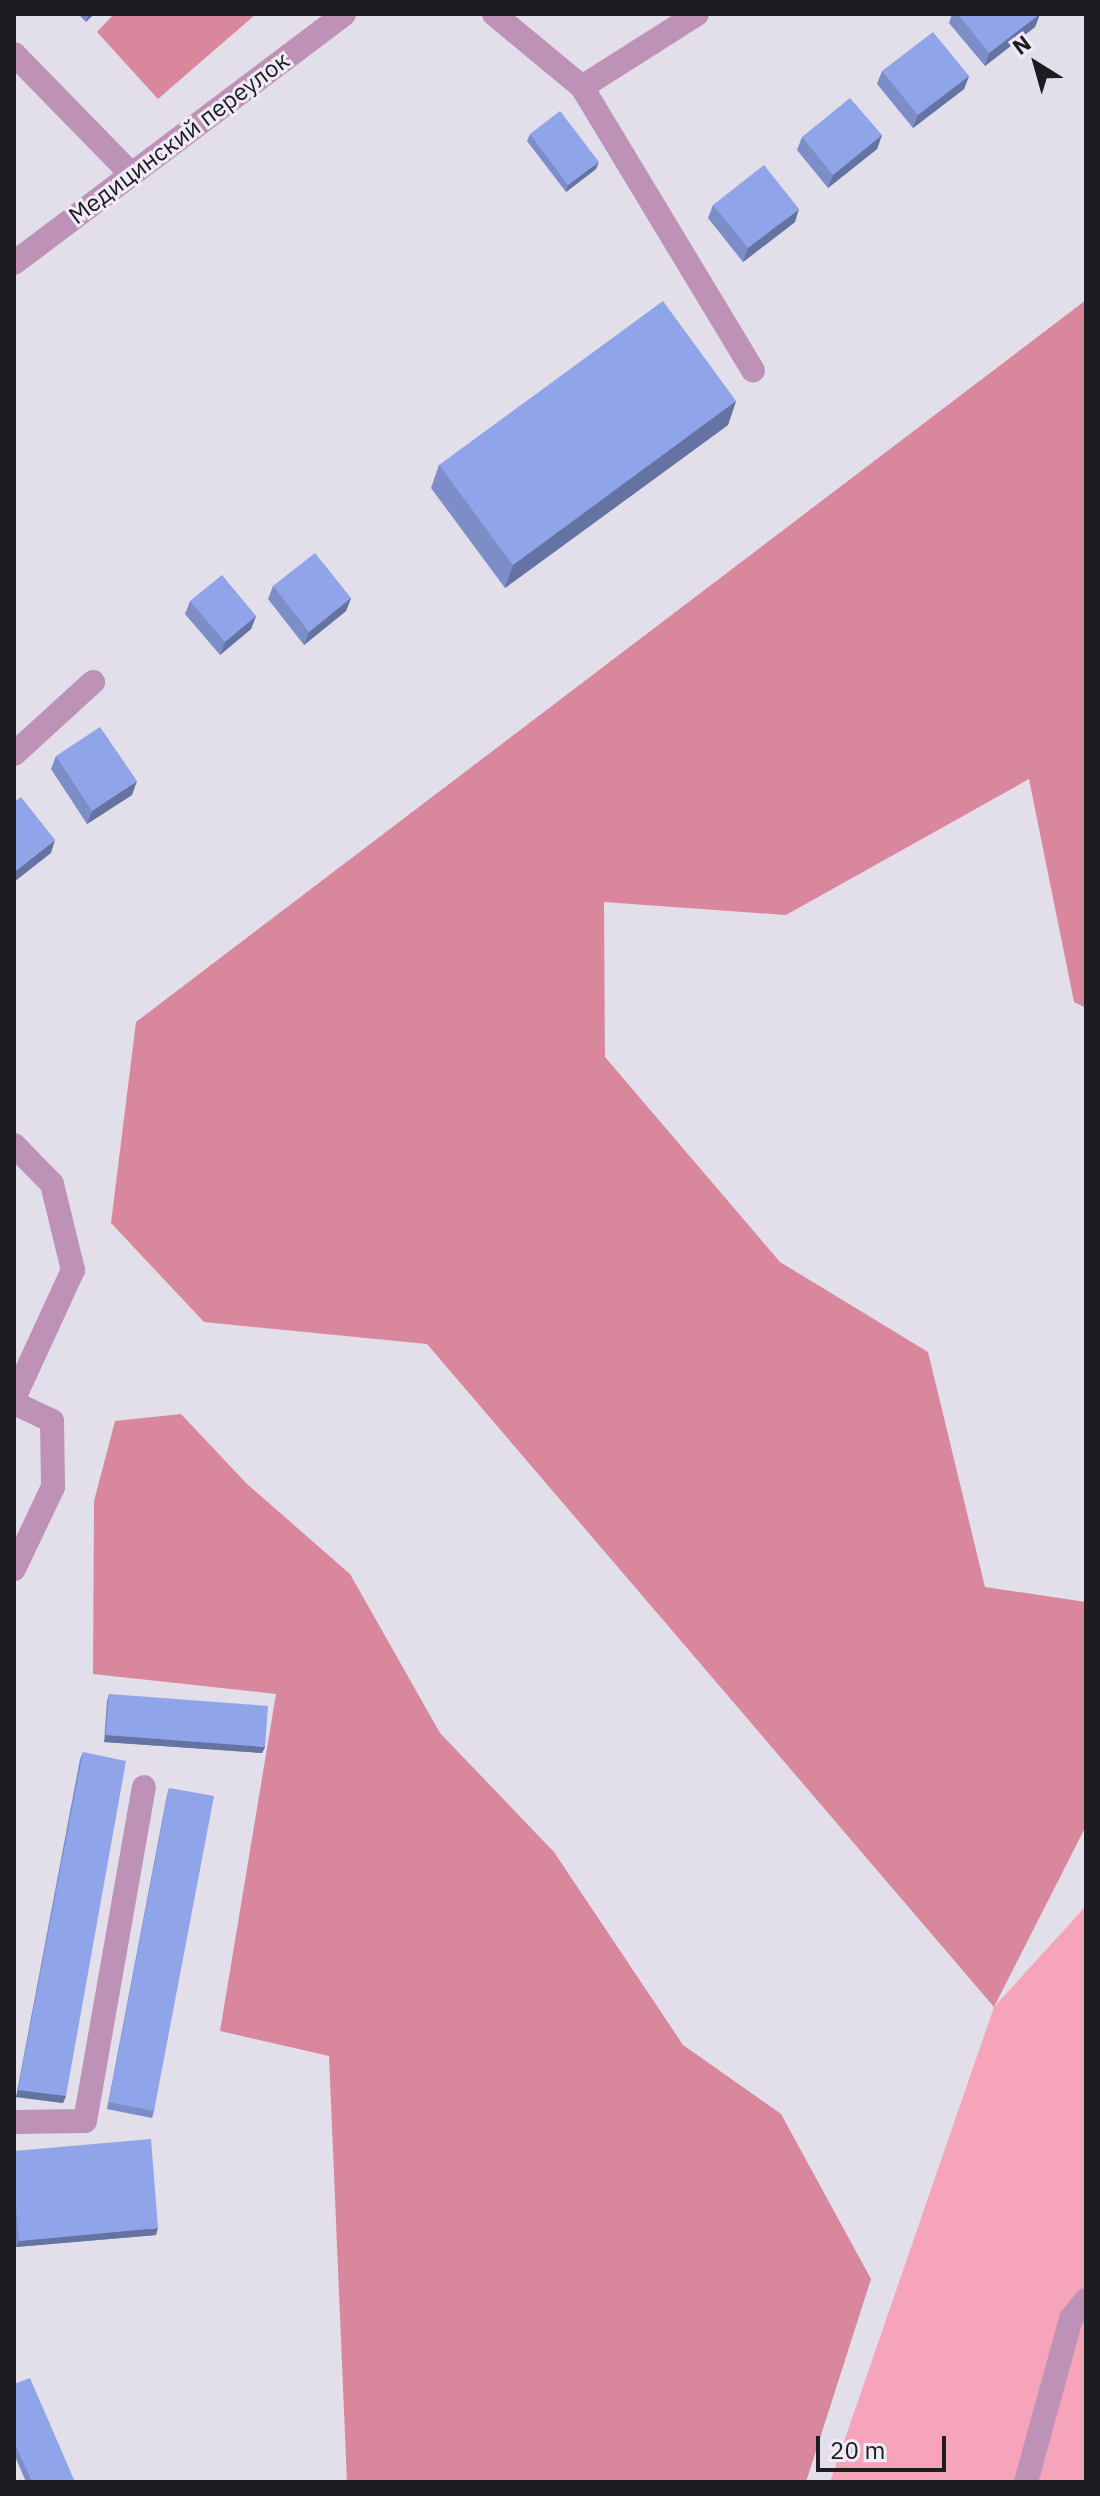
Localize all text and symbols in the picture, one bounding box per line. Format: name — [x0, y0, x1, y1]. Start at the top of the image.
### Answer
north arrow — [996, 24, 1076, 104]
text: N — [1006, 28, 1036, 61]
street label: Медицинский переулок — [63, 46, 295, 230]
scale bar — [820, 2420, 950, 2470]
text: 20 m — [830, 2434, 885, 2466]

